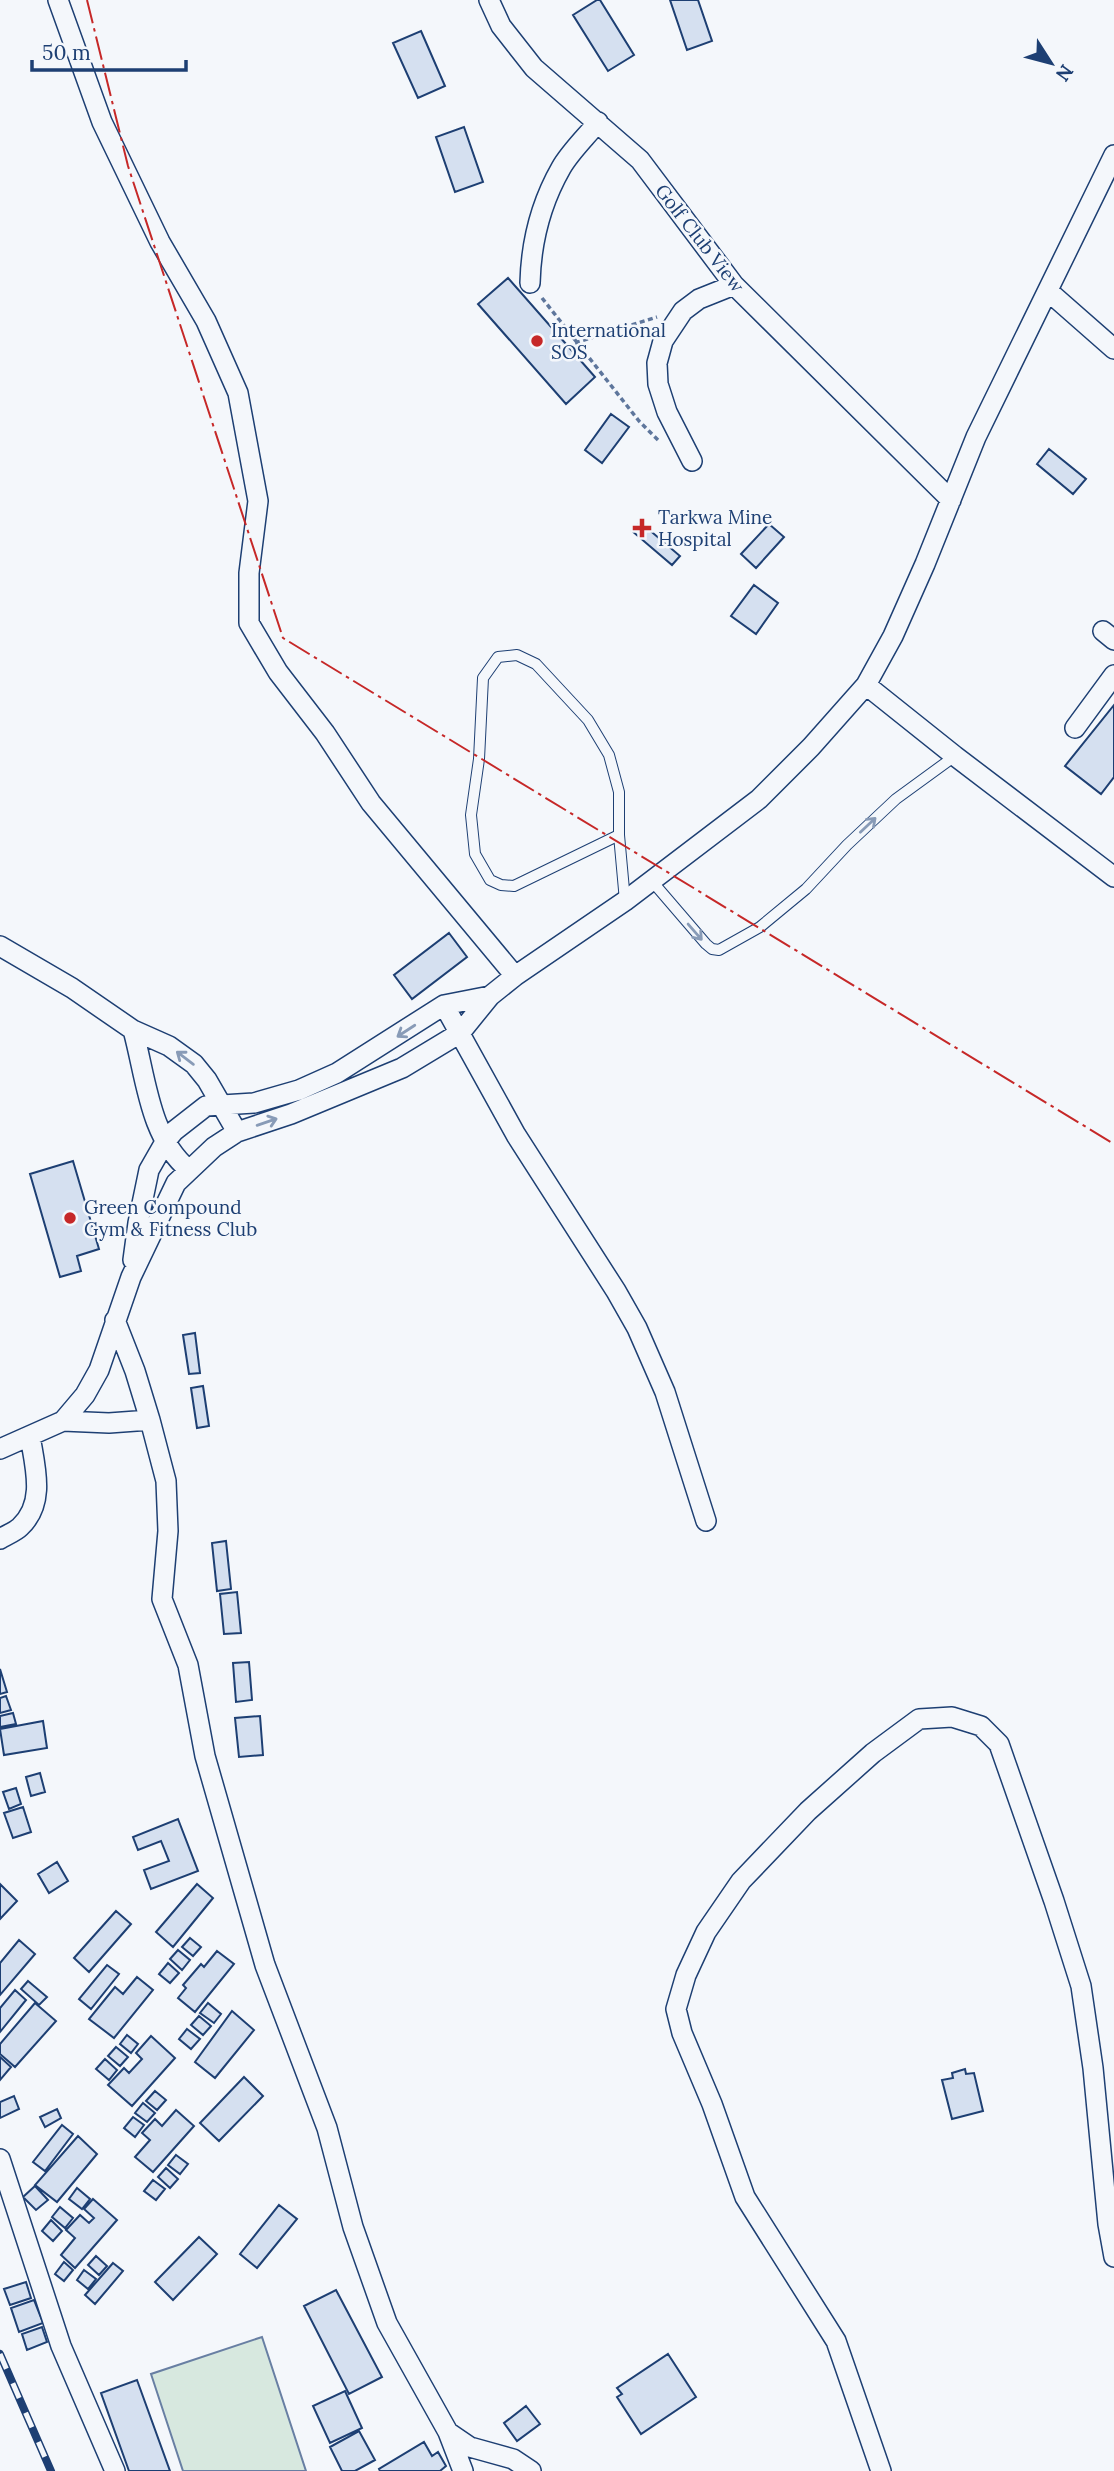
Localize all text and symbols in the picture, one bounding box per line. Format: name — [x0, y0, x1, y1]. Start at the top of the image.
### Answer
scale bar — [32, 28, 186, 72]
north arrow — [1016, 28, 1086, 98]
text: 50 m — [42, 39, 91, 66]
text: N — [1051, 60, 1079, 86]
street label: Golf Club View — [650, 179, 750, 298]
place label: International SOS — [551, 318, 666, 364]
marker: International SOS — [529, 333, 545, 349]
place label: Tarkwa Mine Hospital — [658, 505, 772, 551]
marker: Tarkwa Mine Hospital — [632, 518, 652, 538]
one-way arrow — [859, 817, 876, 834]
one-way arrow — [687, 923, 703, 941]
one-way arrow — [397, 1023, 416, 1038]
one-way arrow — [176, 1050, 194, 1065]
one-way arrow — [255, 1115, 277, 1127]
place label: Green Compound Gym & Fitness Club — [84, 1195, 257, 1241]
marker: Green Compound Gym & Fitness Club — [62, 1210, 78, 1226]

